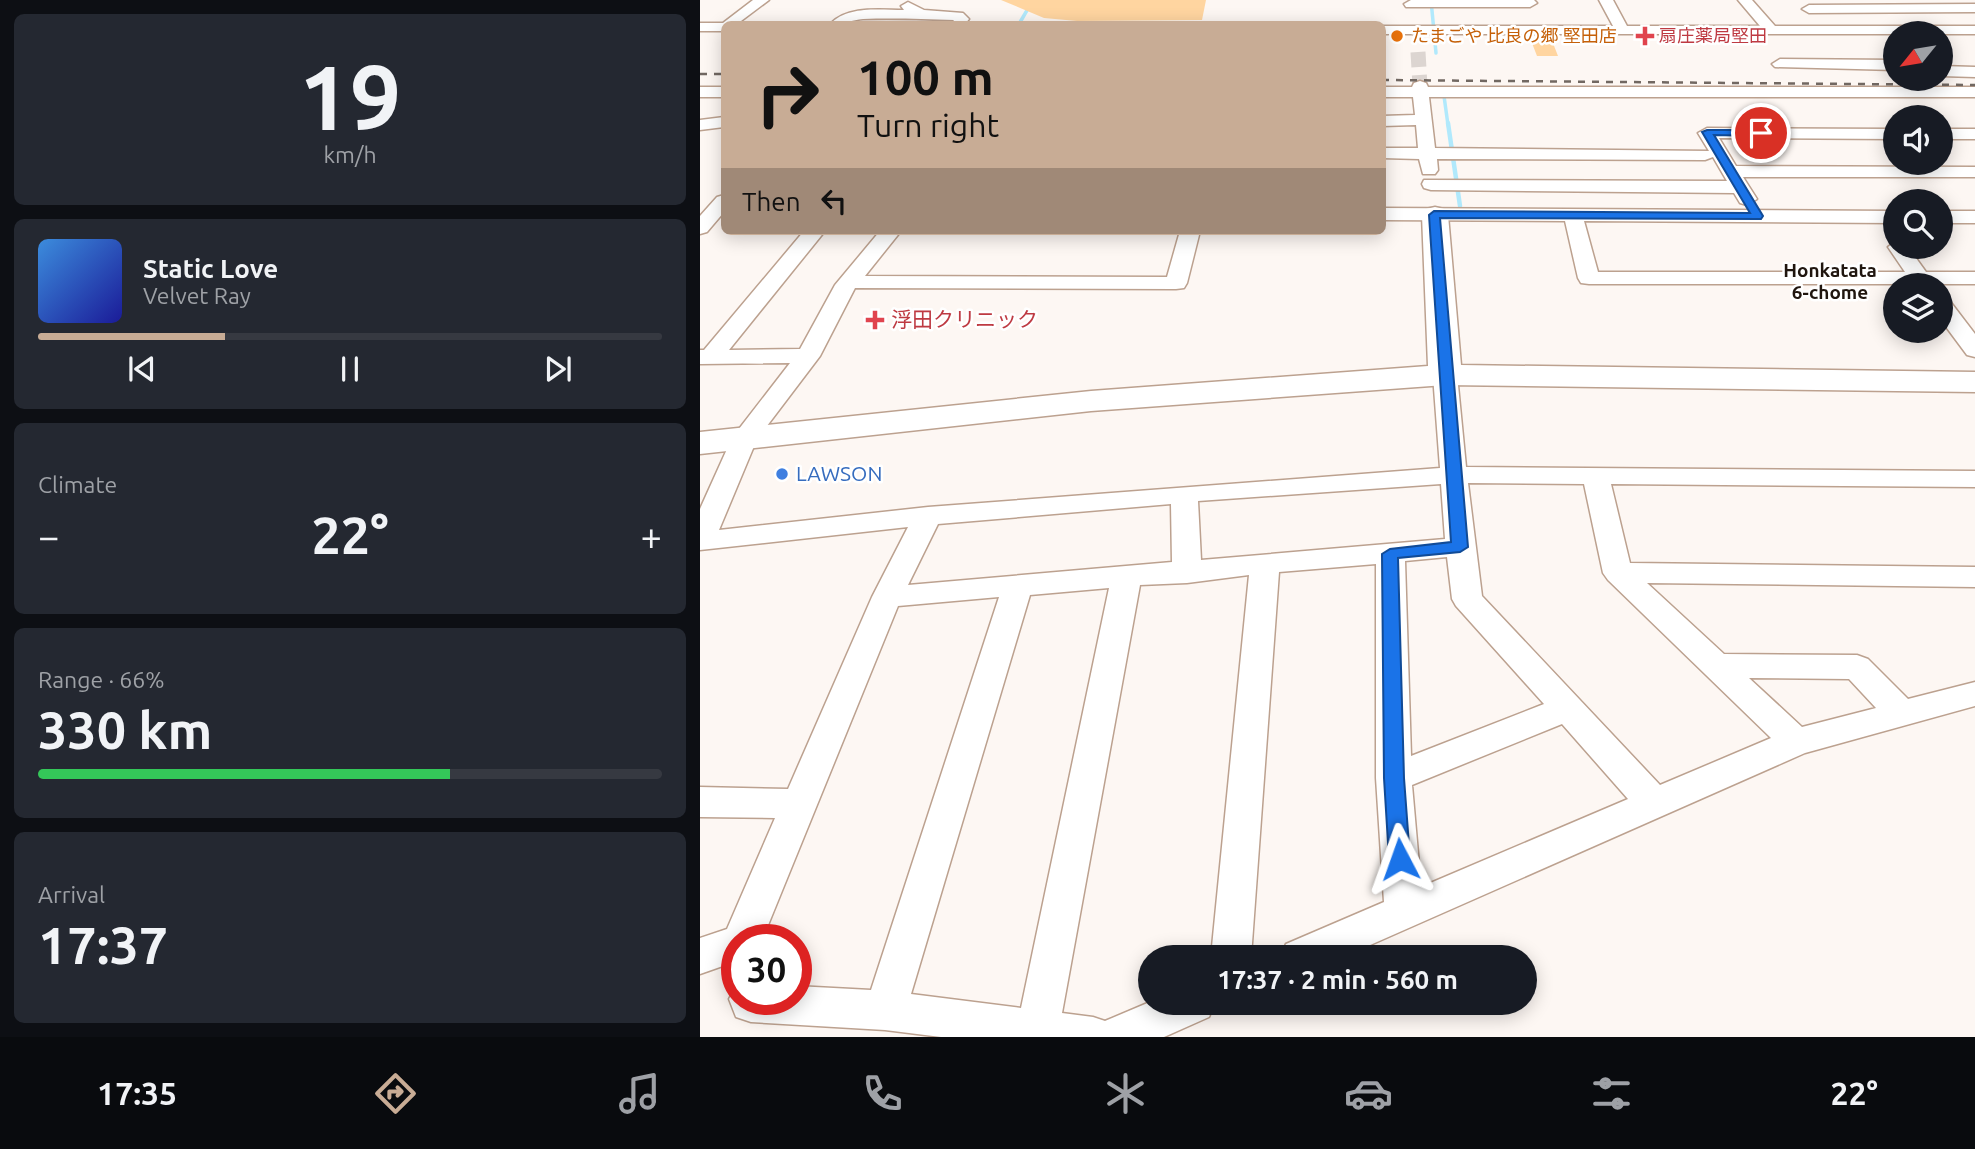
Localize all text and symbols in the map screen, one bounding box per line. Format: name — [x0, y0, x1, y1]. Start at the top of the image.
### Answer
north arrow — [1883, 21, 1953, 91]
map controls — [1883, 21, 1953, 343]
place label: たまごや 比良の郷 堅田店 — [1411, 25, 1617, 45]
place label: 扇庄薬局堅田 — [1659, 25, 1767, 45]
marker: たまごや 比良の郷 堅田店 — [1389, 28, 1405, 44]
marker: 扇庄薬局堅田 — [1637, 28, 1653, 44]
text: 19 — [299, 45, 401, 147]
icon: right — [742, 49, 833, 140]
text: 100 m — [857, 49, 994, 104]
pin — [1731, 103, 1791, 163]
button: sound — [1883, 105, 1953, 175]
text: Turn right — [857, 107, 999, 143]
icon: arrive — [1742, 114, 1780, 152]
text: km/h — [323, 142, 377, 167]
icon: left — [815, 182, 853, 220]
text: Then — [742, 187, 801, 216]
button: search — [1883, 189, 1953, 259]
text: Static Love — [143, 254, 278, 283]
district label: Honkatata 6-chome — [1783, 259, 1877, 303]
button: layers — [1883, 273, 1953, 343]
text: Velvet Ray — [143, 283, 251, 308]
place label: 浮田クリニック — [891, 307, 1038, 331]
marker: 浮田クリニック — [865, 310, 885, 330]
icon: previous — [123, 350, 161, 388]
icon: pause — [331, 350, 369, 388]
icon: next — [539, 350, 577, 388]
place label: LAWSON — [796, 461, 882, 485]
marker: LAWSON — [774, 466, 790, 482]
text: Climate — [38, 472, 117, 497]
text: 22° — [311, 506, 389, 564]
text: − — [38, 515, 59, 557]
text: + — [641, 515, 662, 557]
text: Range · 66% — [38, 667, 165, 692]
text: 330 km — [38, 701, 212, 759]
position arrow — [1363, 822, 1437, 896]
text: Arrival — [38, 882, 105, 907]
text: 17:37 — [38, 916, 168, 974]
speed limit sign: 30 — [721, 924, 812, 1015]
text: 17:37 · 2 min · 560 m — [1217, 965, 1458, 994]
icon: directions — [371, 1069, 420, 1118]
icon: music — [615, 1069, 664, 1118]
icon: phone — [858, 1069, 907, 1118]
icon: climate — [1101, 1069, 1150, 1118]
icon: car — [1344, 1069, 1393, 1118]
icon: filters — [1587, 1069, 1636, 1118]
text: 17:35 — [97, 1075, 177, 1111]
text: 22° — [1830, 1075, 1878, 1111]

